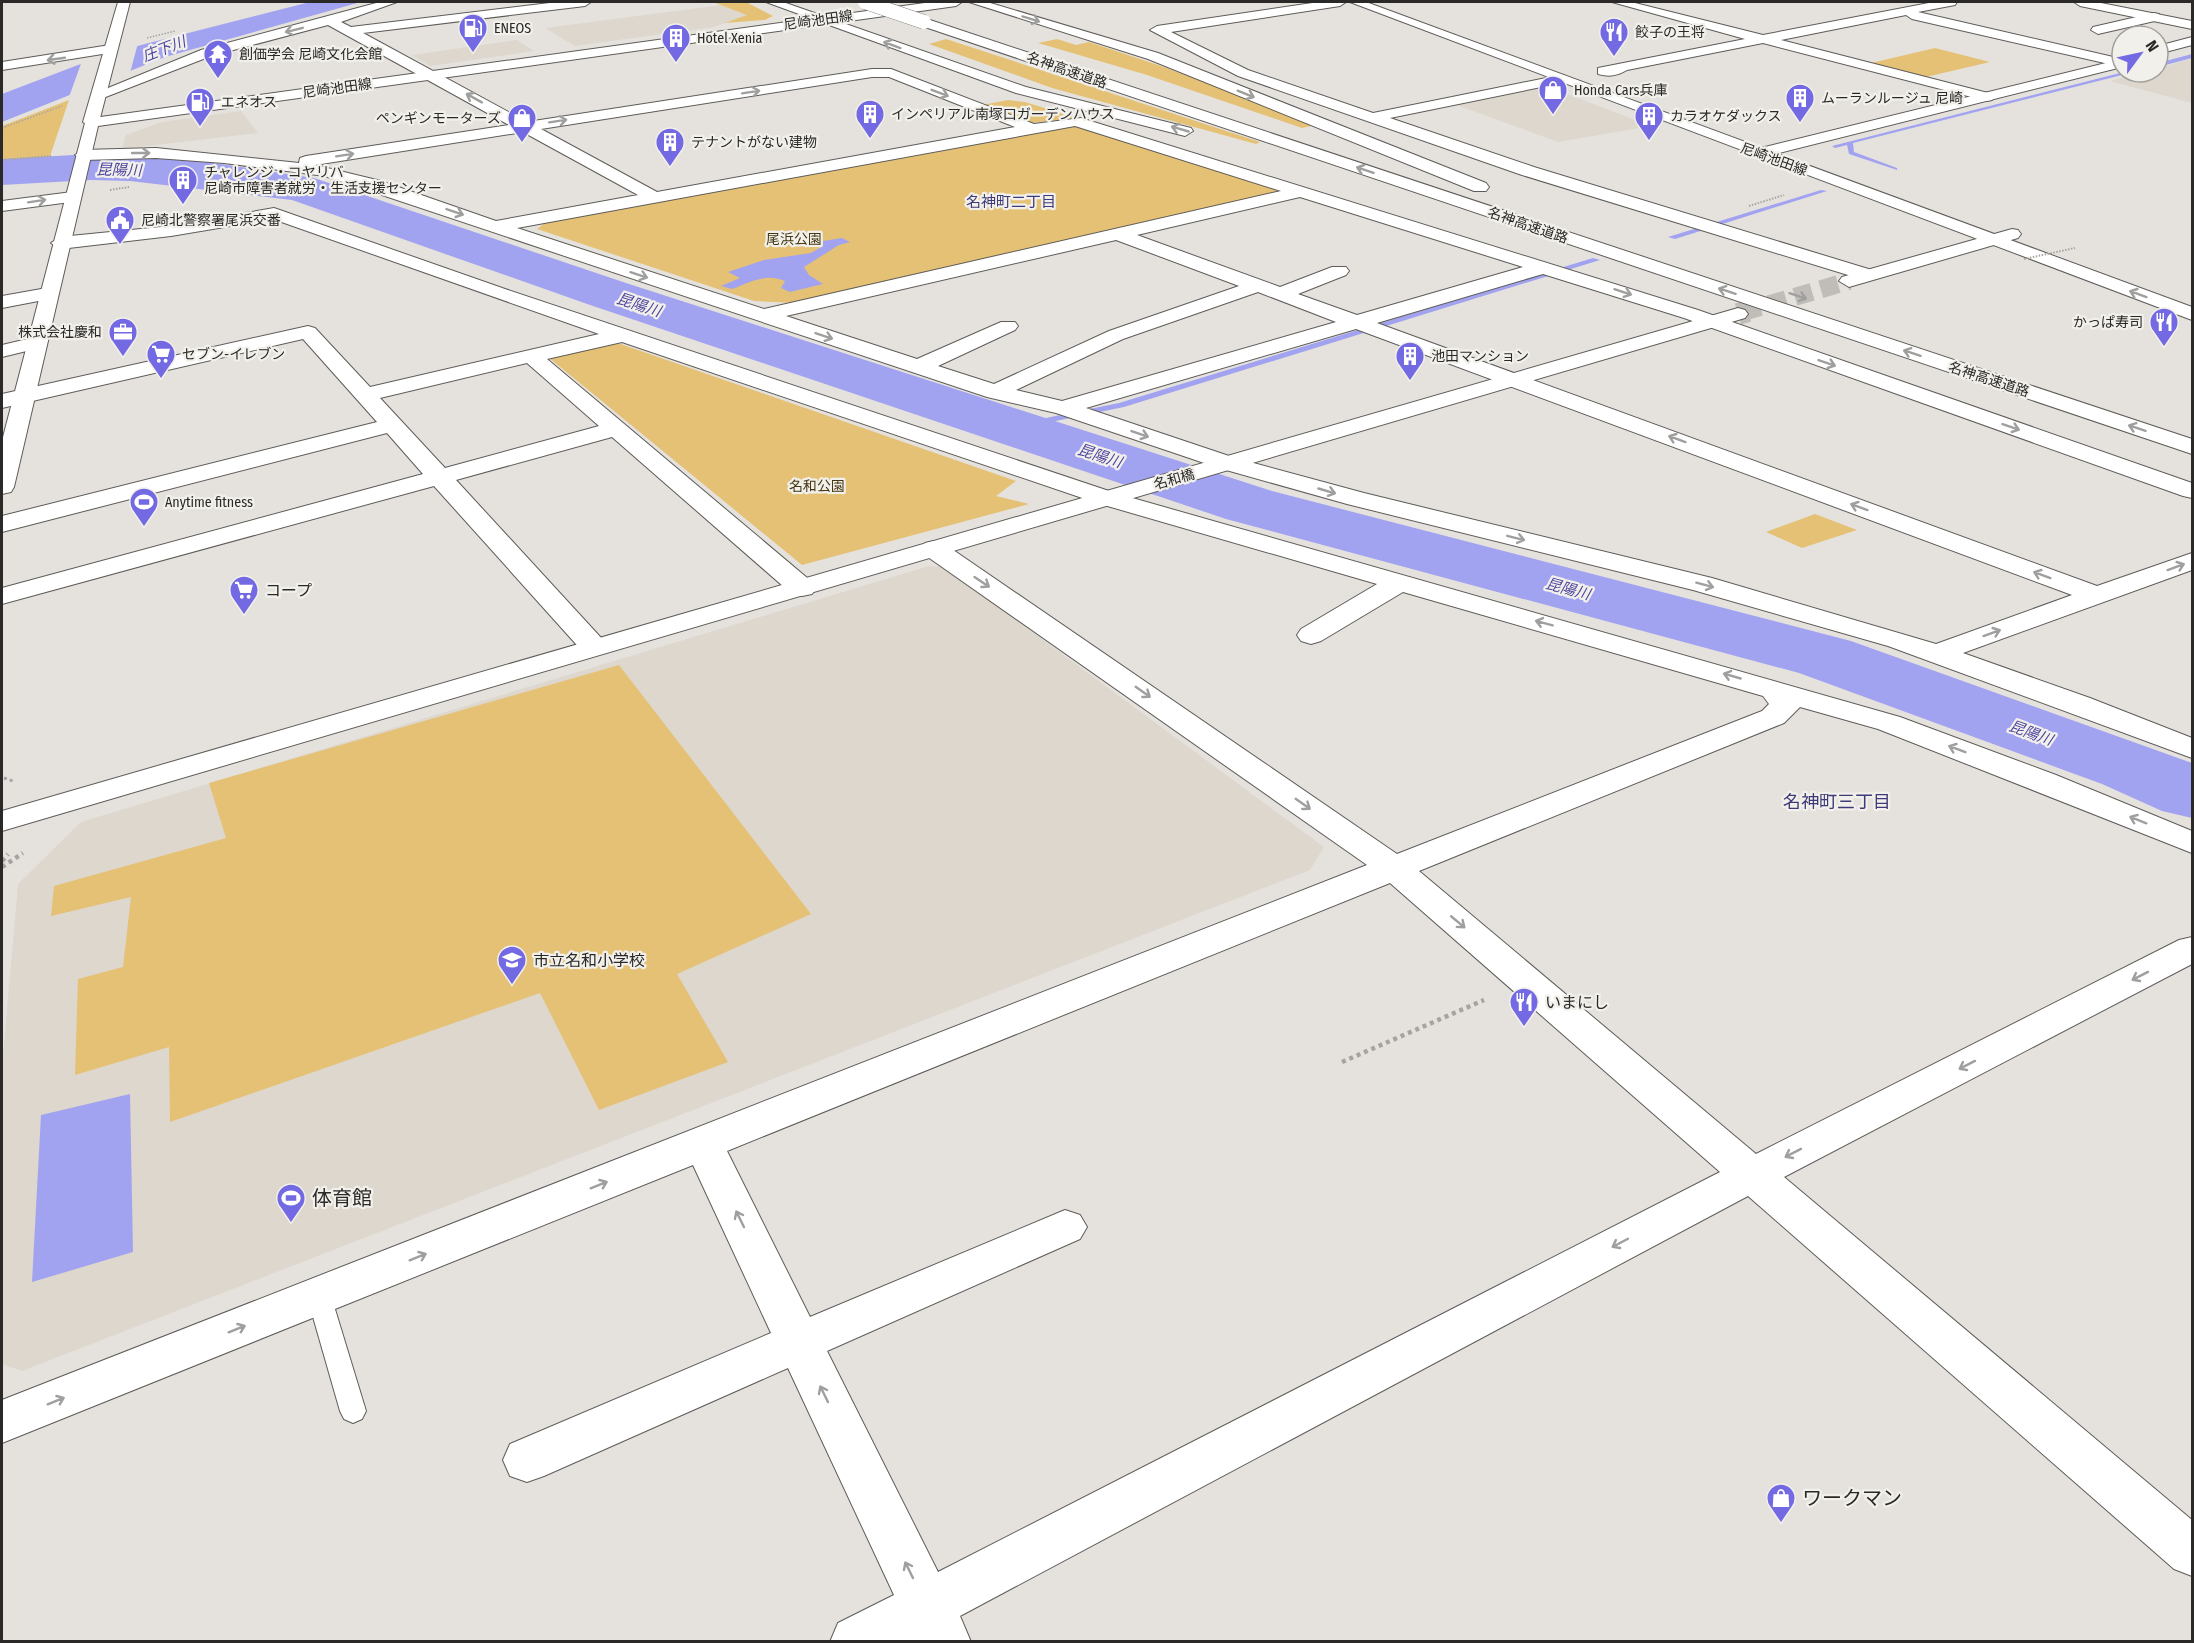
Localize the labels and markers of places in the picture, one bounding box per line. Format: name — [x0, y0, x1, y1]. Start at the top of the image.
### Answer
fuel station icon: ENEOS — [457, 12, 489, 54]
restaurant icon: 餃子の王将 — [1598, 16, 1630, 58]
place label: ENEOS — [494, 20, 531, 37]
building icon: Hotel Xenia — [660, 22, 692, 64]
place label: 餃子の王将 — [1635, 24, 1705, 41]
place label: Hotel Xenia — [697, 30, 763, 47]
temple icon: 創価学会 尼崎文化会館 — [202, 38, 234, 80]
place label: 創価学会 尼崎文化会館 — [239, 46, 382, 63]
shop icon: Honda Cars兵庫 — [1537, 74, 1569, 116]
place label: Honda Cars兵庫 — [1574, 82, 1667, 99]
building icon: ムーランルージュ 尼崎 — [1784, 82, 1816, 124]
fuel station icon: エネオス — [184, 86, 216, 128]
place label: ムーランルージュ 尼崎 — [1821, 90, 1963, 107]
place label: エネオス — [221, 94, 277, 111]
building icon: インペリアル南塚口ガーデンハウス — [854, 98, 886, 140]
building icon: カラオケダックス — [1633, 100, 1665, 142]
shop icon: ペンギンモーターズ — [506, 102, 538, 144]
place label: インペリアル南塚口ガーデンハウス — [891, 106, 1115, 123]
place label: カラオケダックス — [1670, 108, 1782, 125]
place label: ペンギンモーターズ — [376, 110, 501, 127]
building icon: テナントがない建物 — [654, 126, 686, 168]
place label: テナントがない建物 — [691, 134, 817, 151]
building icon: チャレンジ・コヤリバ 尼崎市障害者就労・生活支援センター — [167, 164, 199, 206]
place label: チャレンジ・コヤリバ 尼崎市障害者就労・生活支援センター — [204, 164, 442, 197]
public building icon: 尼崎北警察署尾浜交番 — [104, 204, 136, 246]
place label: 尼崎北警察署尾浜交番 — [141, 212, 281, 229]
restaurant icon: かっぱ寿司 — [2148, 306, 2180, 348]
place label: かっぱ寿司 — [2073, 314, 2143, 331]
office icon: 株式会社慶和 — [107, 316, 139, 358]
place label: 株式会社慶和 — [18, 324, 102, 341]
supermarket icon: セブン-イレブン — [145, 338, 177, 380]
building icon: 池田マンション — [1394, 340, 1426, 382]
place label: セブン-イレブン — [182, 346, 285, 363]
place label: 池田マンション — [1431, 348, 1529, 365]
sports icon: Anytime fitness — [128, 486, 160, 528]
place label: Anytime fitness — [165, 494, 253, 511]
supermarket icon: コープ — [228, 574, 260, 616]
place label: コープ — [265, 581, 312, 600]
school or university icon: 市立名和小学校 — [496, 944, 528, 986]
place label: 市立名和小学校 — [533, 951, 645, 970]
restaurant icon: いまにし — [1508, 986, 1540, 1028]
place label: いまにし — [1545, 993, 1609, 1012]
sports icon: 体育館 — [275, 1182, 307, 1224]
place label: 体育館 — [312, 1186, 372, 1210]
shop icon: ワークマン — [1765, 1482, 1797, 1524]
place label: ワークマン — [1802, 1486, 1902, 1510]

